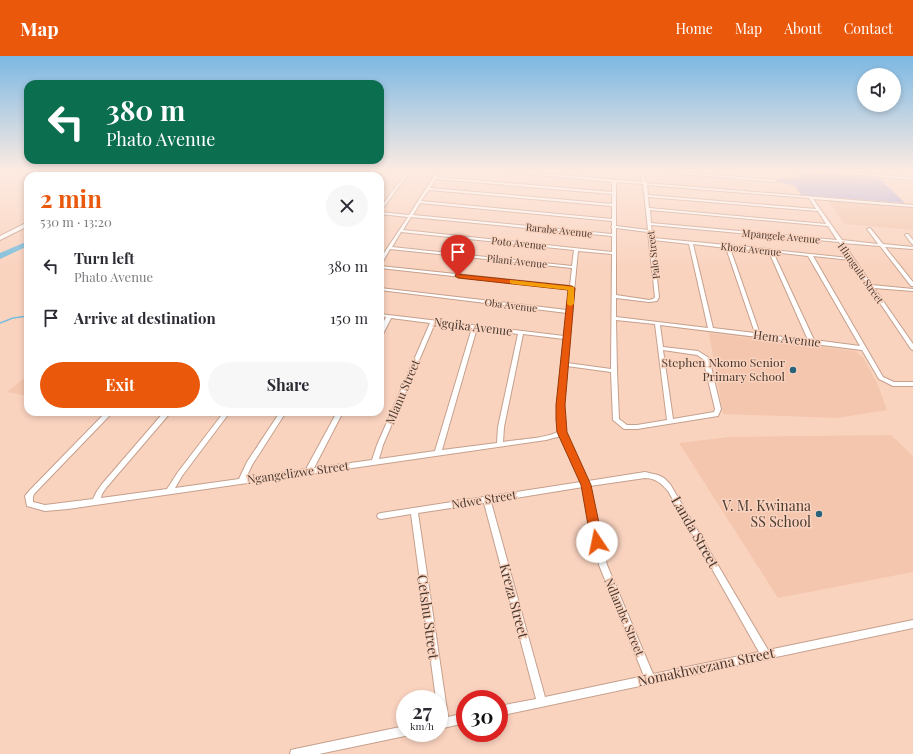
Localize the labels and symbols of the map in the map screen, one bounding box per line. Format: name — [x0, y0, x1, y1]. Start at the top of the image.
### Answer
street label: Rarabe Avenue — [525, 220, 593, 240]
street label: Mpangele Avenue — [741, 226, 821, 246]
street label: Palo Street — [643, 230, 663, 280]
street label: Poto Avenue — [491, 233, 547, 253]
pin — [441, 235, 475, 276]
street label: Khozi Avenue — [720, 239, 782, 259]
street label: Hlungulu Street — [835, 240, 887, 307]
street label: Pilani Avenue — [486, 251, 548, 271]
street label: Oba Avenue — [484, 295, 538, 315]
street label: Ngqika Avenue — [433, 313, 513, 339]
street label: Hem Avenue — [753, 326, 822, 350]
place label: Stephen Nkomo Senior Primary School — [661, 354, 786, 384]
street label: Mlanu Street — [381, 356, 423, 427]
marker: Stephen Nkomo Senior Primary School — [788, 365, 798, 375]
street label: Ngangelizwe Street — [246, 457, 351, 487]
street label: Ndwe Street — [450, 486, 518, 512]
street label: Landa Street — [667, 493, 724, 572]
place label: V. M. Kwinana SS School — [721, 496, 811, 531]
marker: V. M. Kwinana SS School — [814, 509, 824, 519]
position arrow — [576, 521, 618, 563]
street label: Kreza Street — [495, 561, 534, 641]
street label: Cetshu Street — [413, 573, 444, 662]
street label: Ndlambe Street — [601, 575, 649, 659]
street label: Nomakhwezana Street — [636, 642, 777, 690]
speed limit sign: 30 — [456, 690, 508, 742]

